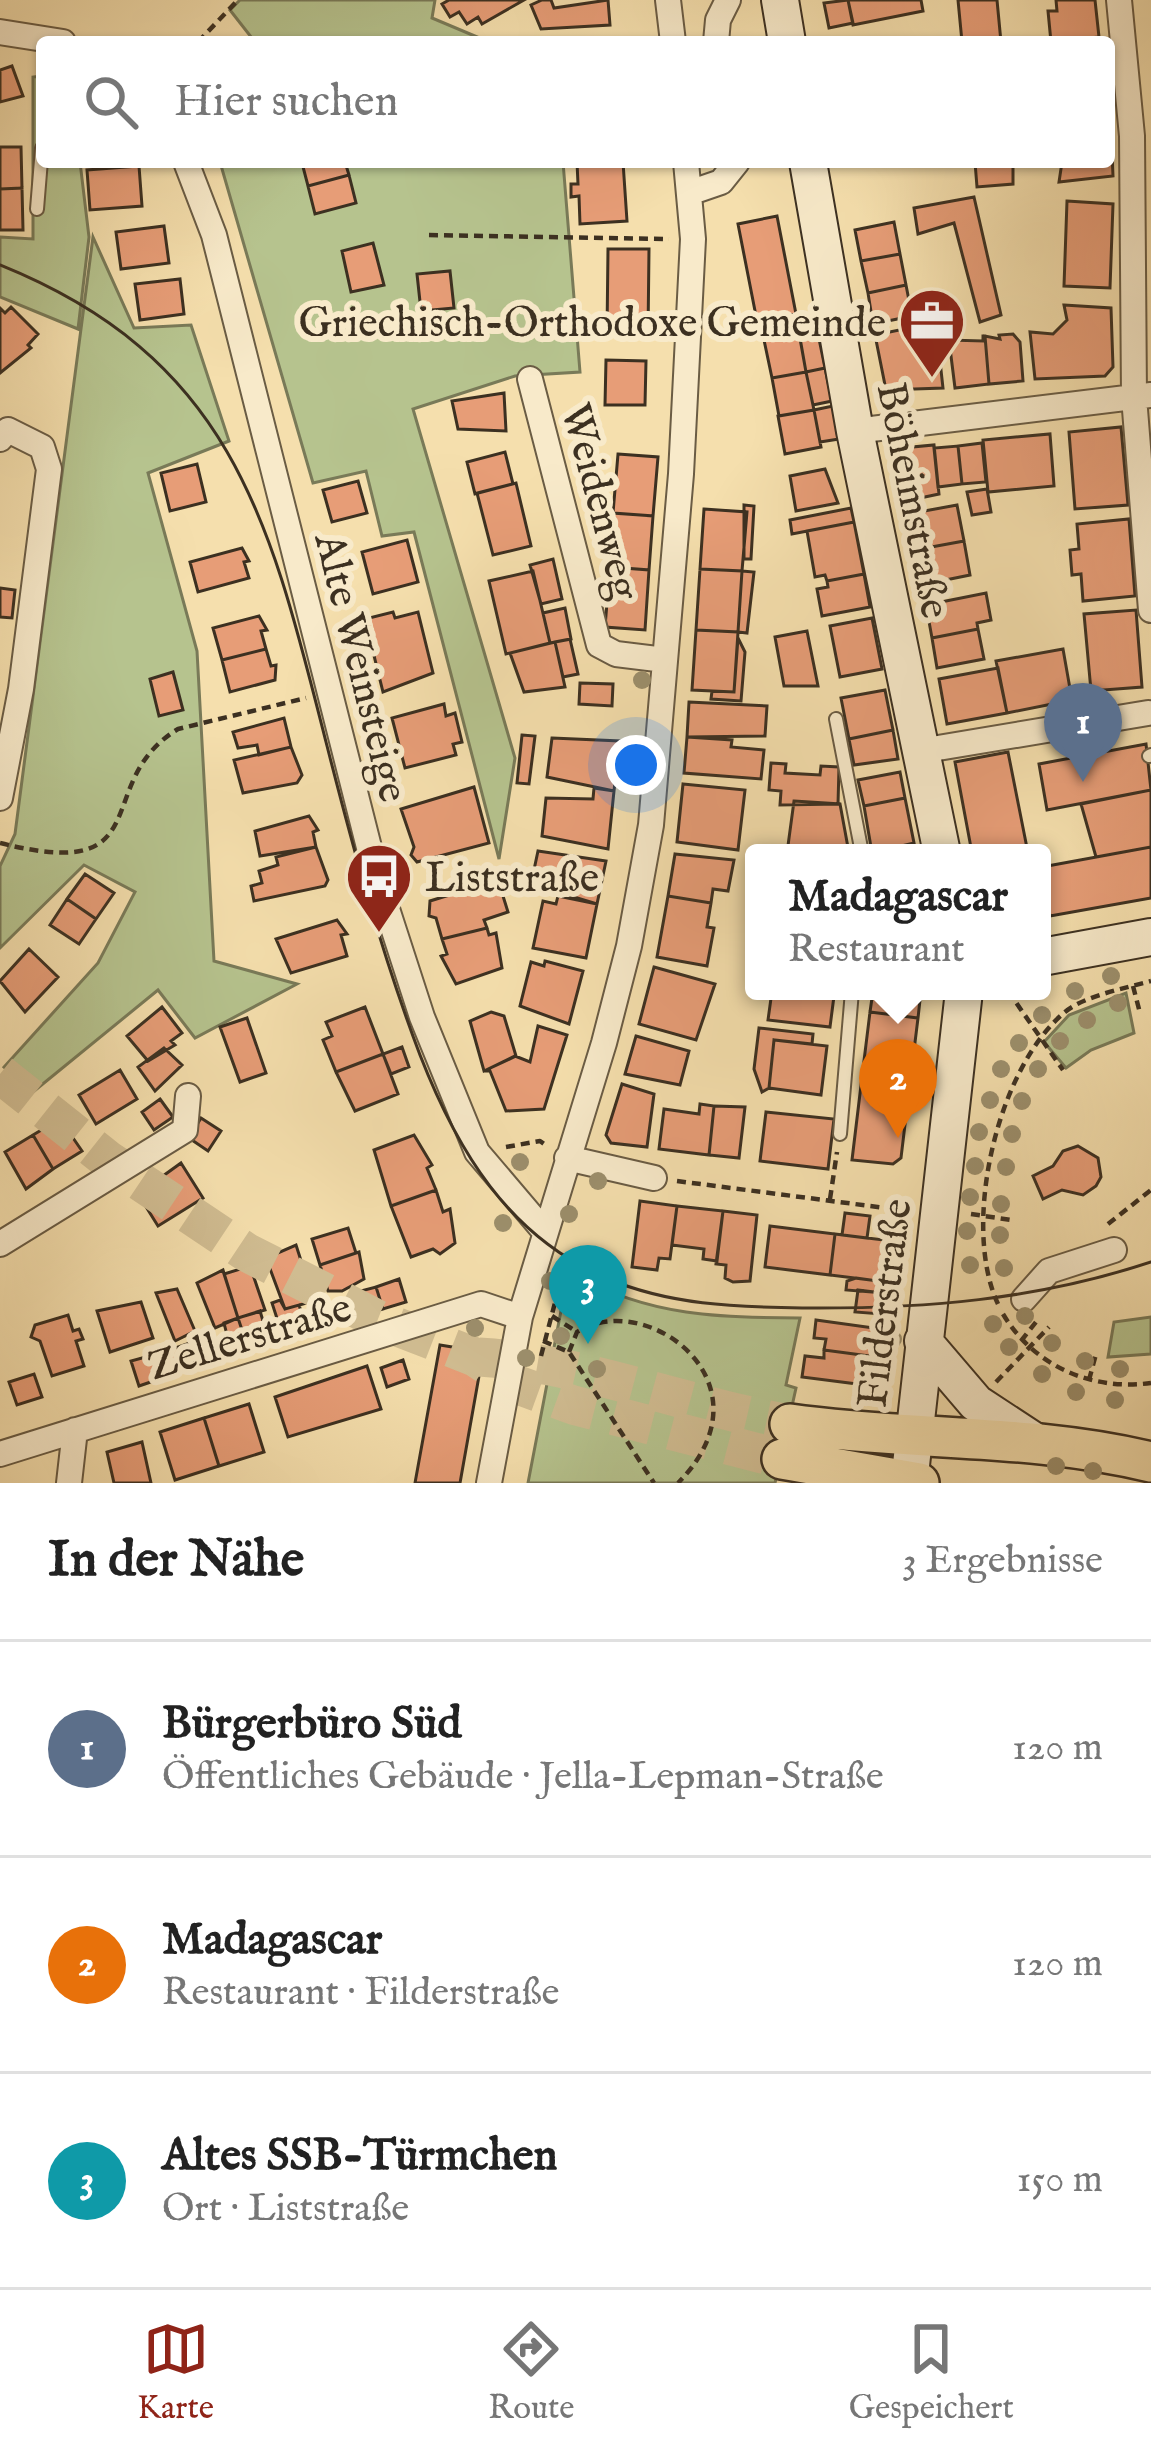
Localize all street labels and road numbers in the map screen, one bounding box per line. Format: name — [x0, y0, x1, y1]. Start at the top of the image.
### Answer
street label: Böheimstraße — [863, 378, 960, 623]
street label: Weidenweg — [547, 398, 651, 607]
street label: Alte Weinsteige — [300, 527, 419, 808]
street label: Filderstraße — [847, 1196, 926, 1411]
street label: Zellerstraße — [142, 1282, 358, 1394]

